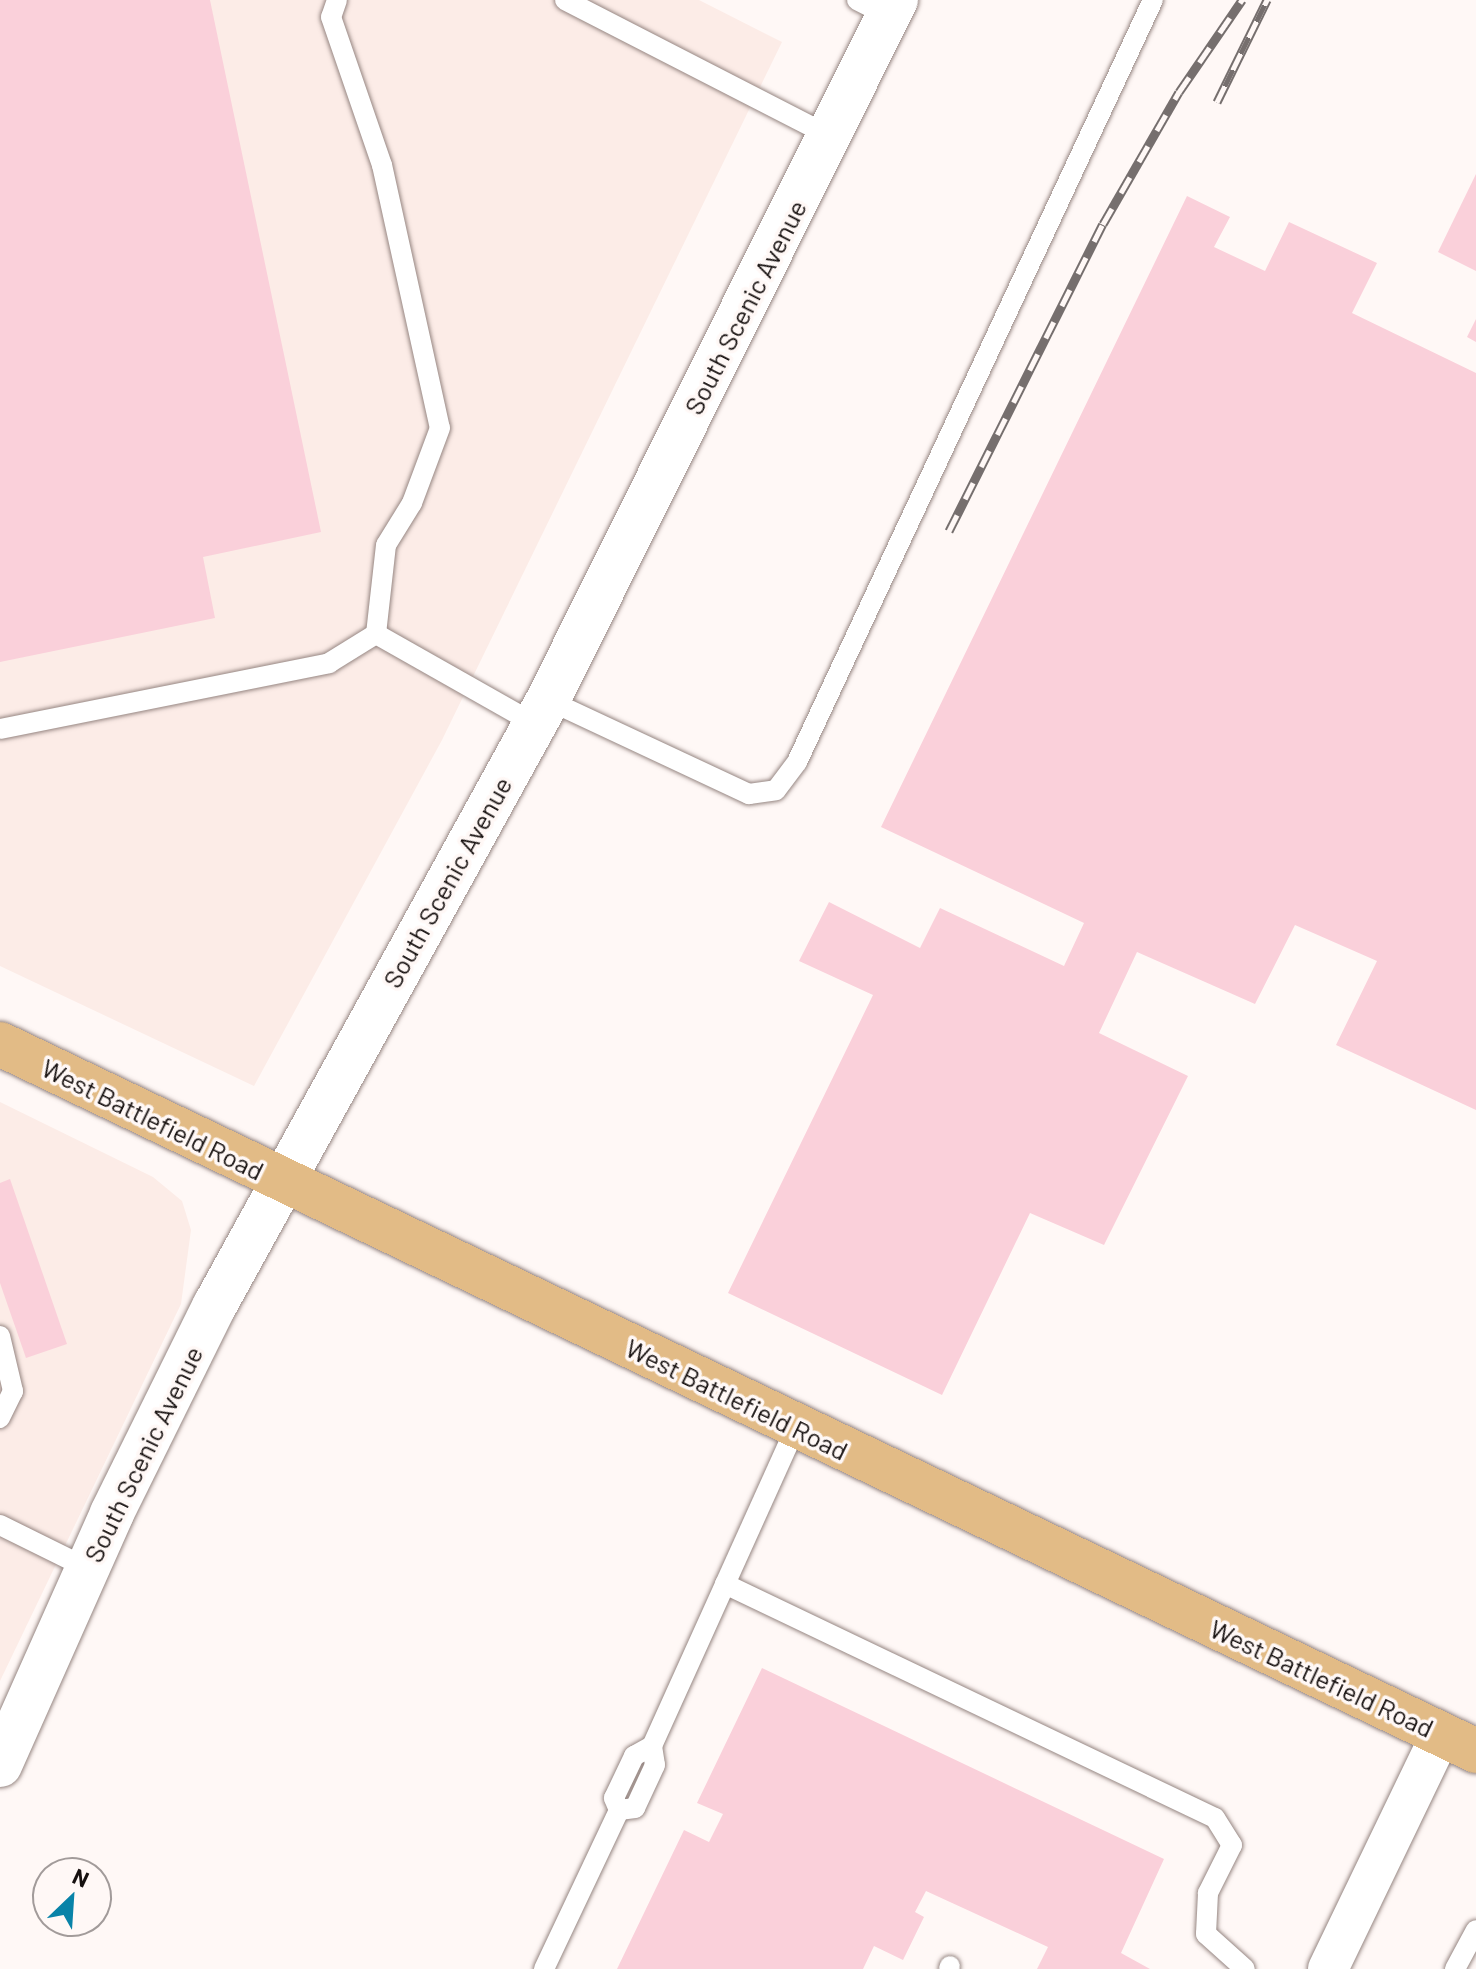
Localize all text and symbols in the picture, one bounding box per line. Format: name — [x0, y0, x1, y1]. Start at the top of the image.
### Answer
street label: South Scenic Avenue — [677, 195, 813, 419]
street label: South Scenic Avenue — [376, 771, 518, 993]
street label: West Battlefield Road — [37, 1052, 269, 1186]
street label: West Battlefield Road — [621, 1332, 853, 1466]
street label: South Scenic Avenue — [77, 1341, 209, 1567]
street label: West Battlefield Road — [1205, 1613, 1439, 1743]
north arrow — [32, 1857, 112, 1937]
text: N — [69, 1862, 93, 1892]

